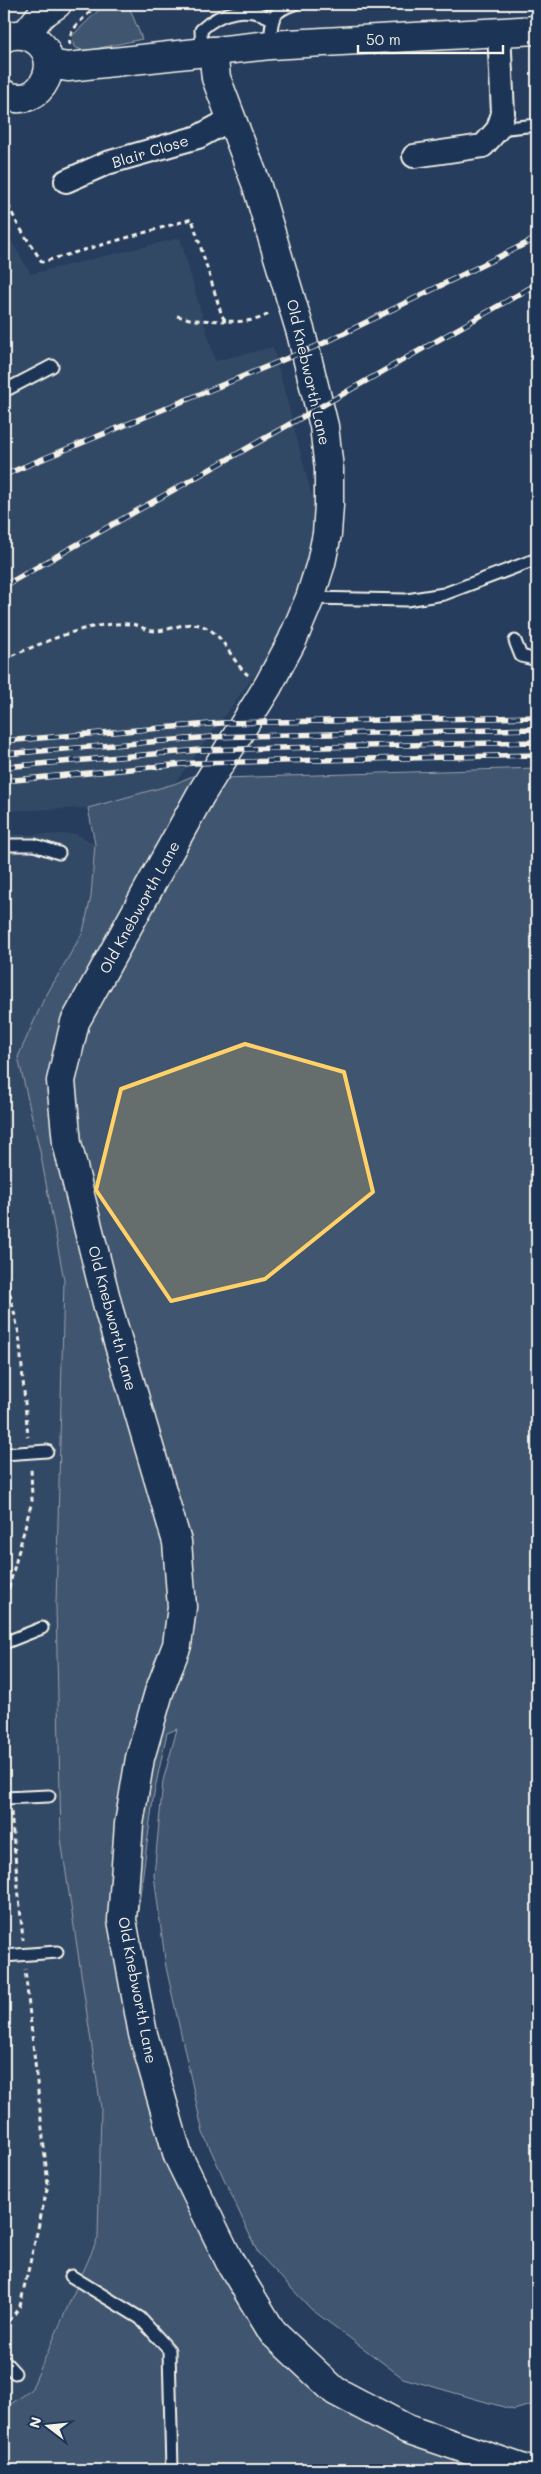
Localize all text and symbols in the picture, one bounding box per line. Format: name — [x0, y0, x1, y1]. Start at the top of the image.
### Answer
scale bar — [358, 22, 504, 54]
text: 50 m — [366, 29, 401, 49]
street label: Blair Close — [109, 130, 191, 172]
street label: Old Knebworth Lane — [283, 297, 335, 447]
street label: Old Knebworth Lane — [94, 837, 184, 977]
street label: Old Knebworth Lane — [84, 1243, 142, 1393]
street label: Old Knebworth Lane — [114, 1915, 162, 2065]
north arrow — [22, 2402, 72, 2452]
text: N — [24, 2415, 46, 2430]

